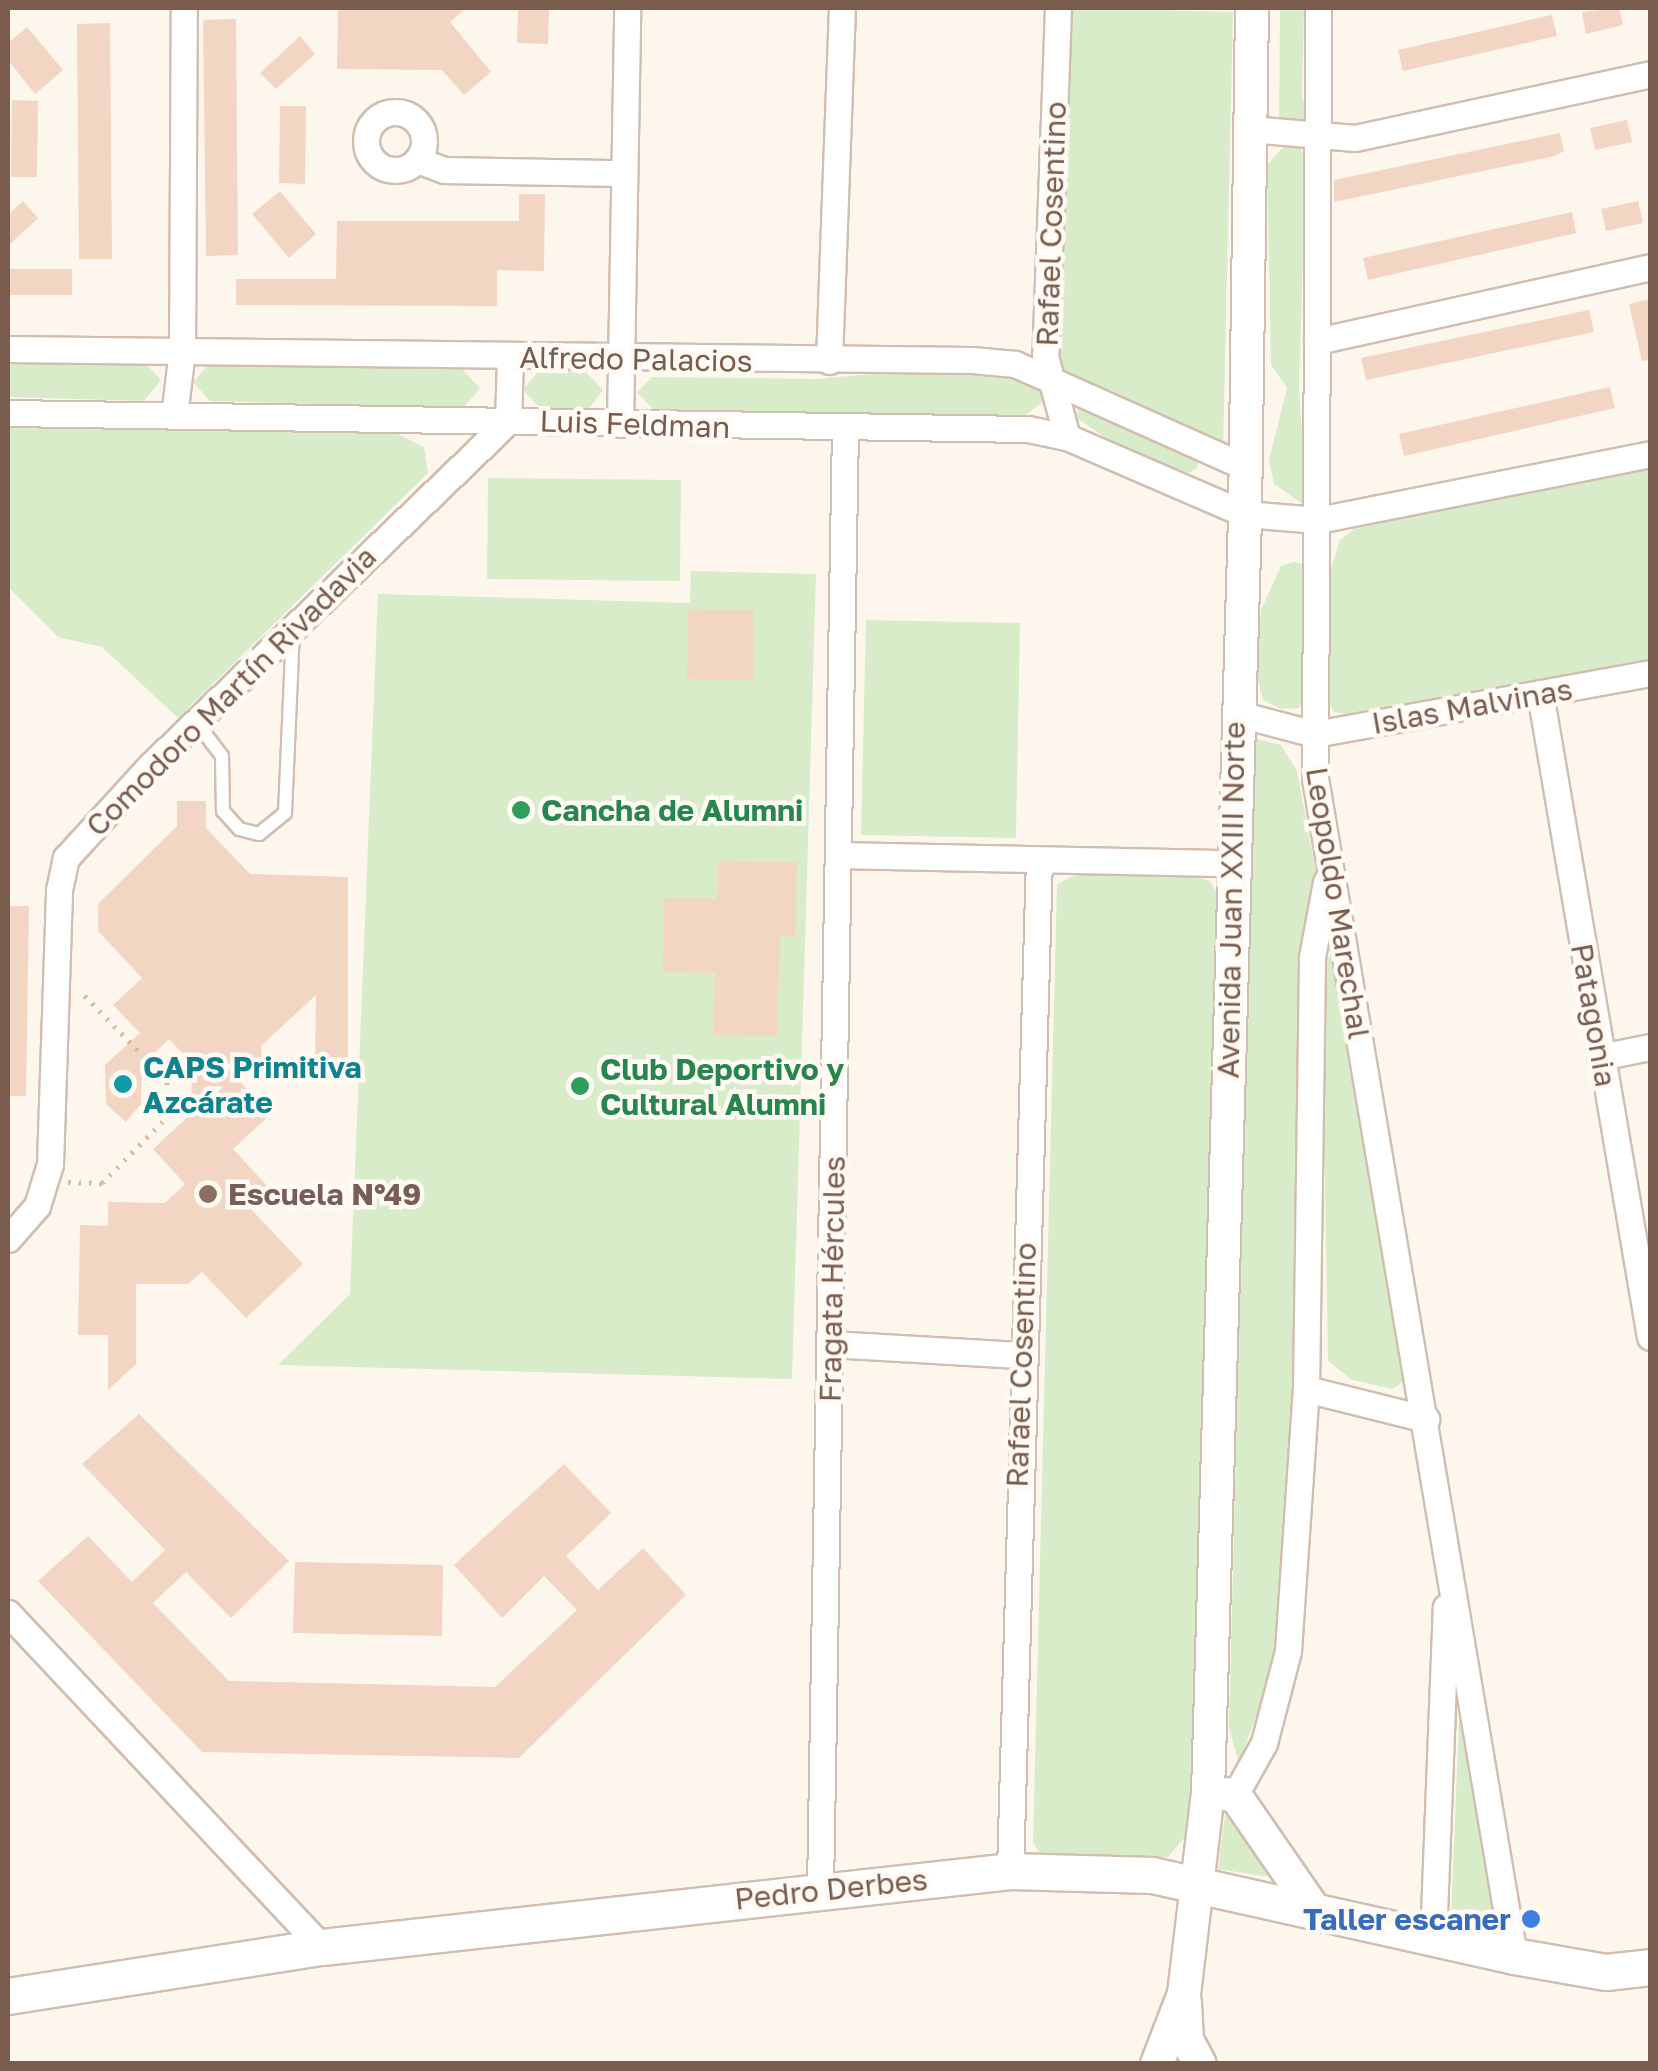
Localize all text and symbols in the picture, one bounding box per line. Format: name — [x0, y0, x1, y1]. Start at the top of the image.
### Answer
street label: Rafael Cosentino — [1029, 101, 1073, 347]
street label: Alfredo Palacios — [519, 339, 753, 379]
street label: Luis Feldman — [539, 403, 731, 445]
street label: Comodoro Martín Rivadavia — [79, 539, 383, 843]
street label: Islas Malvinas — [1369, 671, 1575, 741]
street label: Avenida Juan XXIII Norte — [1210, 721, 1252, 1079]
street label: Leopoldo Marechal — [1299, 764, 1377, 1042]
place label: Cancha de Alumni — [541, 792, 803, 828]
marker: Cancha de Alumni — [510, 799, 532, 821]
street label: Patagonia — [1564, 941, 1624, 1089]
place label: CAPS Primitiva Azcárate — [143, 1049, 362, 1120]
place label: Club Deportivo y Cultural Alumni — [600, 1051, 844, 1122]
marker: CAPS Primitiva Azcárate — [112, 1073, 134, 1095]
marker: Club Deportivo y Cultural Alumni — [569, 1075, 591, 1097]
street label: Fragata Hércules — [812, 1155, 852, 1403]
place label: Escuela N°49 — [228, 1176, 421, 1212]
marker: Escuela N°49 — [197, 1183, 219, 1205]
street label: Rafael Cosentino — [999, 1242, 1043, 1488]
street label: Pedro Derbes — [733, 1861, 929, 1917]
place label: Taller escaner — [1303, 1901, 1511, 1937]
marker: Taller escaner — [1520, 1908, 1542, 1930]

